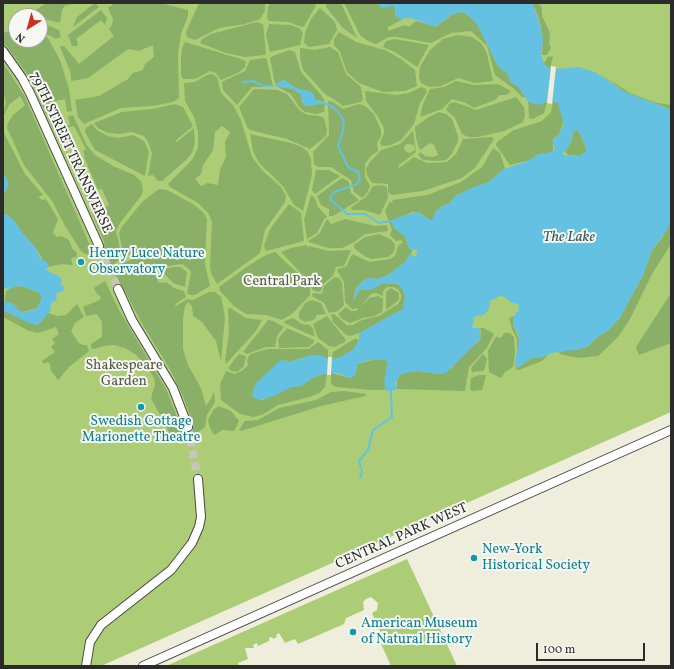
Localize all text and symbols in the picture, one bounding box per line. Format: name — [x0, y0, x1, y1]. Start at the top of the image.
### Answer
north arrow — [8, 8, 48, 48]
text: N — [13, 29, 29, 46]
street label: 79TH STREET TRANSVERSE — [25, 70, 115, 236]
water label: The Lake — [543, 229, 595, 247]
place label: Henry Luce Nature Observatory — [89, 246, 205, 278]
marker: Henry Luce Nature Observatory — [76, 257, 86, 267]
park label: Central Park — [243, 274, 321, 290]
park label: Shakespeare Garden — [85, 358, 163, 390]
marker: Swedish Cottage Marionette Theatre — [136, 402, 146, 412]
place label: Swedish Cottage Marionette Theatre — [82, 414, 200, 446]
street label: CENTRAL PARK WEST — [333, 500, 471, 574]
place label: New-York Historical Society — [482, 542, 590, 574]
marker: New-York Historical Society — [469, 553, 479, 563]
place label: American Museum of Natural History — [361, 616, 478, 648]
marker: American Museum of Natural History — [348, 627, 358, 637]
scale bar — [538, 635, 647, 661]
text: 100 m — [543, 642, 575, 658]

